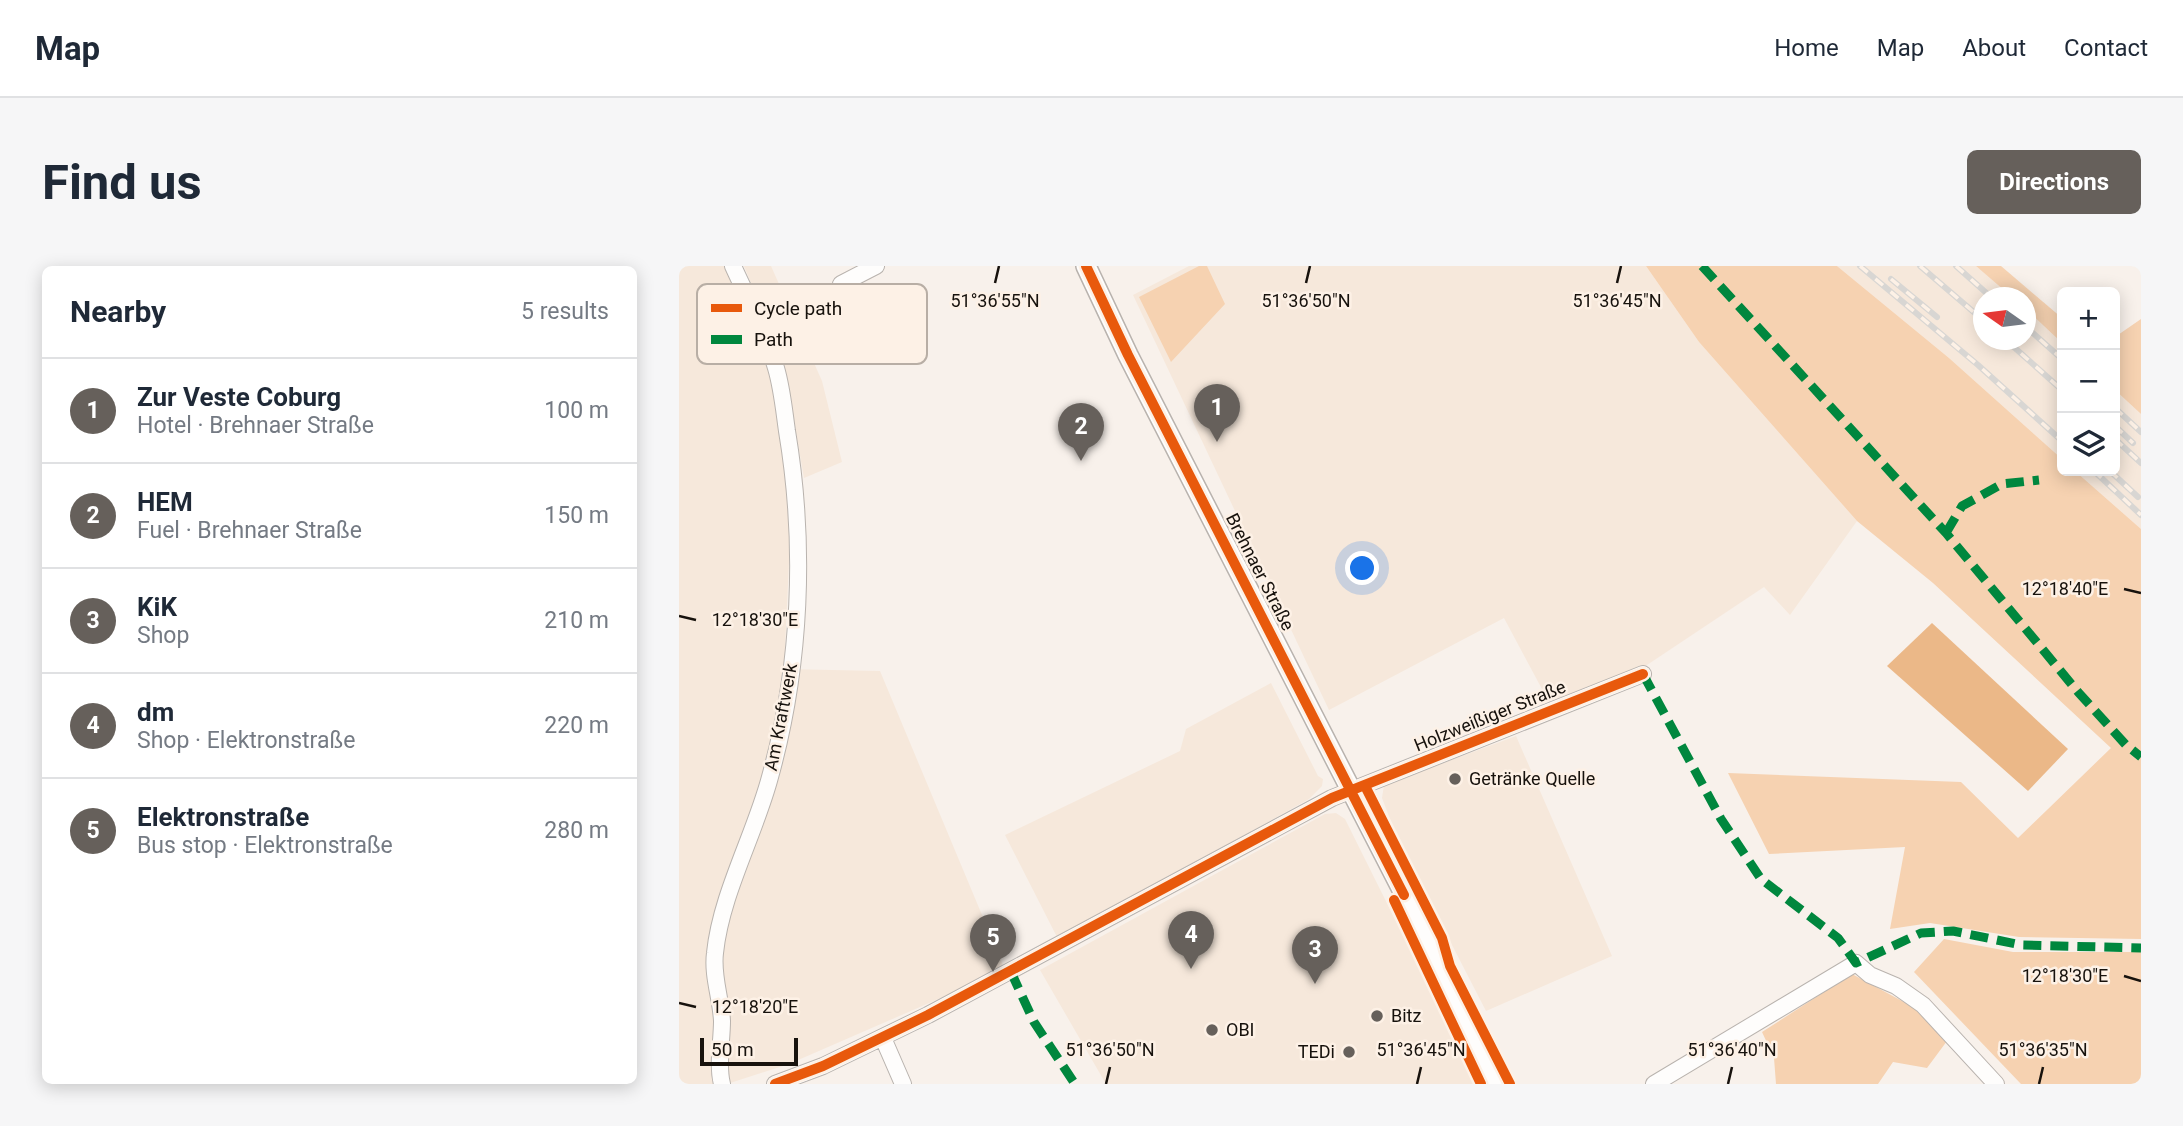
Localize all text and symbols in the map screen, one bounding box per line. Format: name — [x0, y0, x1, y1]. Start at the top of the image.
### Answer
text: Map — [35, 29, 100, 68]
text: Home — [1774, 34, 1839, 62]
text: Map — [1877, 34, 1924, 62]
text: About — [1962, 34, 2026, 62]
text: Contact — [2064, 34, 2148, 62]
button: Directions — [1967, 150, 2141, 214]
text: Find us — [42, 154, 202, 211]
legend — [697, 284, 927, 364]
north arrow — [1973, 287, 2036, 350]
map controls — [2057, 287, 2120, 476]
button: + — [2057, 287, 2120, 350]
text: 51°36'55"N — [950, 290, 1040, 311]
text: 51°36'50"N — [1261, 290, 1351, 311]
text: 51°36'45"N — [1572, 290, 1662, 311]
text: Nearby — [70, 294, 166, 329]
text: Cycle path — [754, 297, 842, 320]
text: 5 results — [521, 298, 609, 325]
text: Path — [754, 328, 793, 351]
button: − — [2057, 350, 2120, 413]
text: Zur Veste Coburg — [137, 382, 341, 412]
pin: 1 — [1194, 384, 1240, 442]
text: 1 — [86, 397, 100, 424]
text: 100 m — [544, 397, 609, 424]
pin: 2 — [1058, 403, 1104, 461]
text: Hotel · Brehnaer Straße — [137, 412, 374, 439]
button: layers — [2057, 413, 2120, 476]
text: HEM — [137, 487, 193, 517]
text: 2 — [86, 502, 100, 529]
text: 150 m — [544, 502, 609, 529]
street label: Brehnaer Straße — [1222, 510, 1299, 634]
text: Fuel · Brehnaer Straße — [137, 517, 362, 544]
your location — [1345, 551, 1379, 585]
text: 12°18'40"E — [2022, 578, 2108, 599]
text: KiK — [137, 592, 177, 622]
text: 3 — [86, 607, 100, 634]
text: 210 m — [544, 607, 609, 634]
text: 12°18'30"E — [712, 609, 798, 630]
text: Shop — [137, 622, 189, 649]
street label: Am Kraftwerk — [760, 660, 801, 773]
street label: Holzweißiger Straße — [1411, 676, 1569, 756]
text: dm — [137, 697, 174, 727]
text: 4 — [86, 712, 100, 739]
text: 220 m — [544, 712, 609, 739]
text: Shop · Elektronstraße — [137, 727, 355, 754]
place label: Getränke Quelle — [1469, 768, 1595, 789]
marker: Getränke Quelle — [1447, 771, 1463, 787]
text: Elektronstraße — [137, 802, 309, 832]
text: 5 — [86, 817, 100, 844]
text: 280 m — [544, 817, 609, 844]
text: Bus stop · Elektronstraße — [137, 832, 393, 859]
pin: 4 — [1168, 911, 1214, 969]
pin: 5 — [970, 914, 1016, 972]
pin: 3 — [1292, 926, 1338, 984]
text: 12°18'30"E — [2022, 965, 2108, 986]
text: 12°18'20"E — [712, 996, 798, 1017]
place label: Bitz — [1391, 1005, 1421, 1026]
marker: Bitz — [1369, 1008, 1385, 1024]
place label: OBI — [1226, 1019, 1255, 1040]
marker: OBI — [1204, 1022, 1220, 1038]
scale bar — [700, 1035, 798, 1067]
text: 50 m — [711, 1038, 754, 1061]
text: 51°36'50"N — [1065, 1039, 1155, 1060]
text: 51°36'45"N — [1376, 1039, 1466, 1060]
text: 51°36'40"N — [1687, 1039, 1777, 1060]
text: 51°36'35"N — [1998, 1039, 2088, 1060]
place label: TEDi — [1298, 1041, 1335, 1062]
marker: TEDi — [1341, 1044, 1357, 1060]

